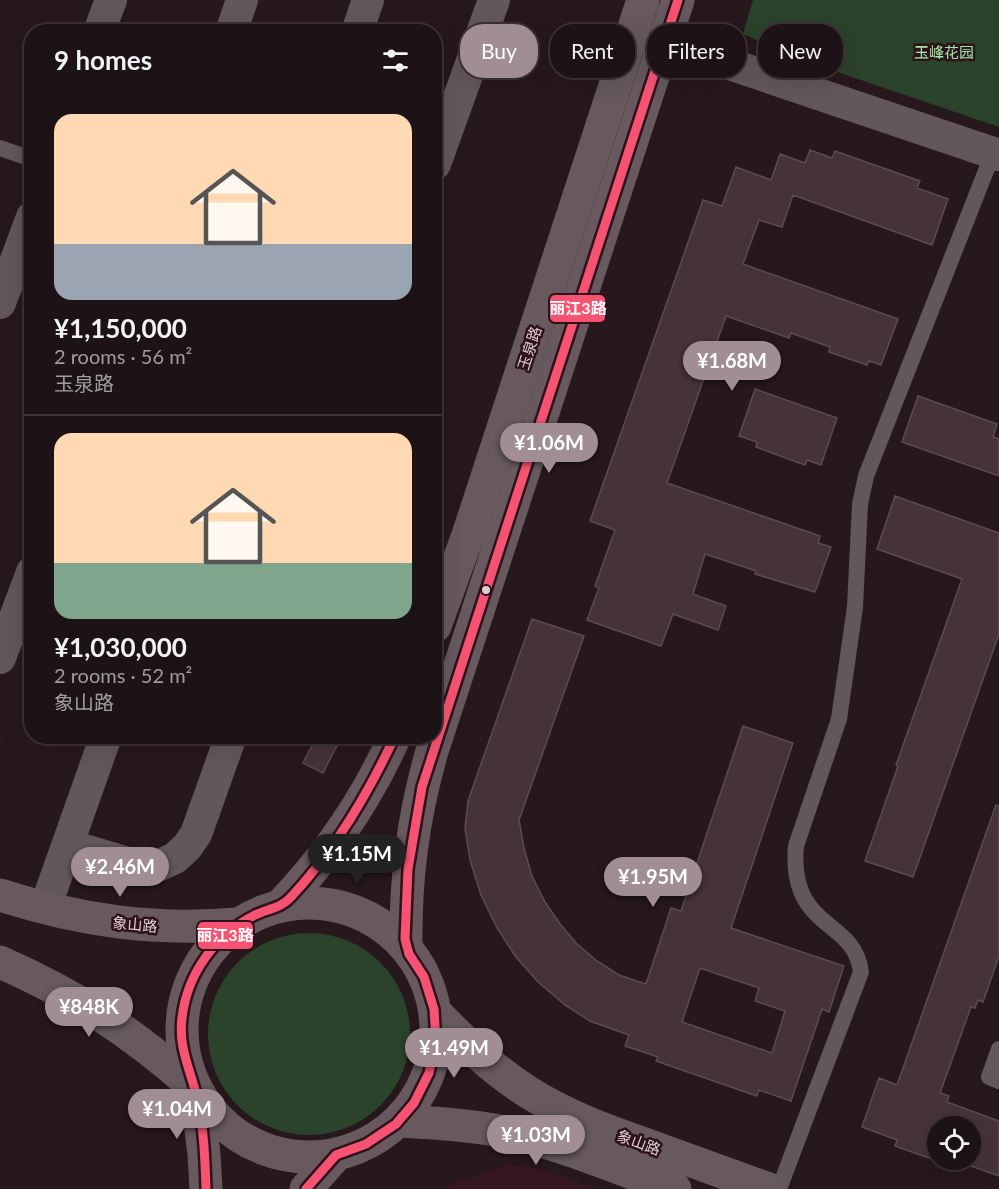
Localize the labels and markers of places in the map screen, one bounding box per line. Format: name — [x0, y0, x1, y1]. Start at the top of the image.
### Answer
pin: ¥1.68M — [683, 341, 781, 392]
pin: ¥1.06M — [500, 423, 598, 474]
unlabelled marker — [480, 584, 492, 596]
pin: ¥1.15M — [308, 834, 406, 885]
pin: ¥2.46M — [71, 847, 169, 898]
pin: ¥1.95M — [604, 857, 702, 908]
pin: ¥848K — [47, 987, 131, 1038]
pin: ¥1.49M — [405, 1028, 503, 1079]
pin: ¥1.04M — [128, 1089, 226, 1140]
pin: ¥1.03M — [487, 1115, 585, 1166]

